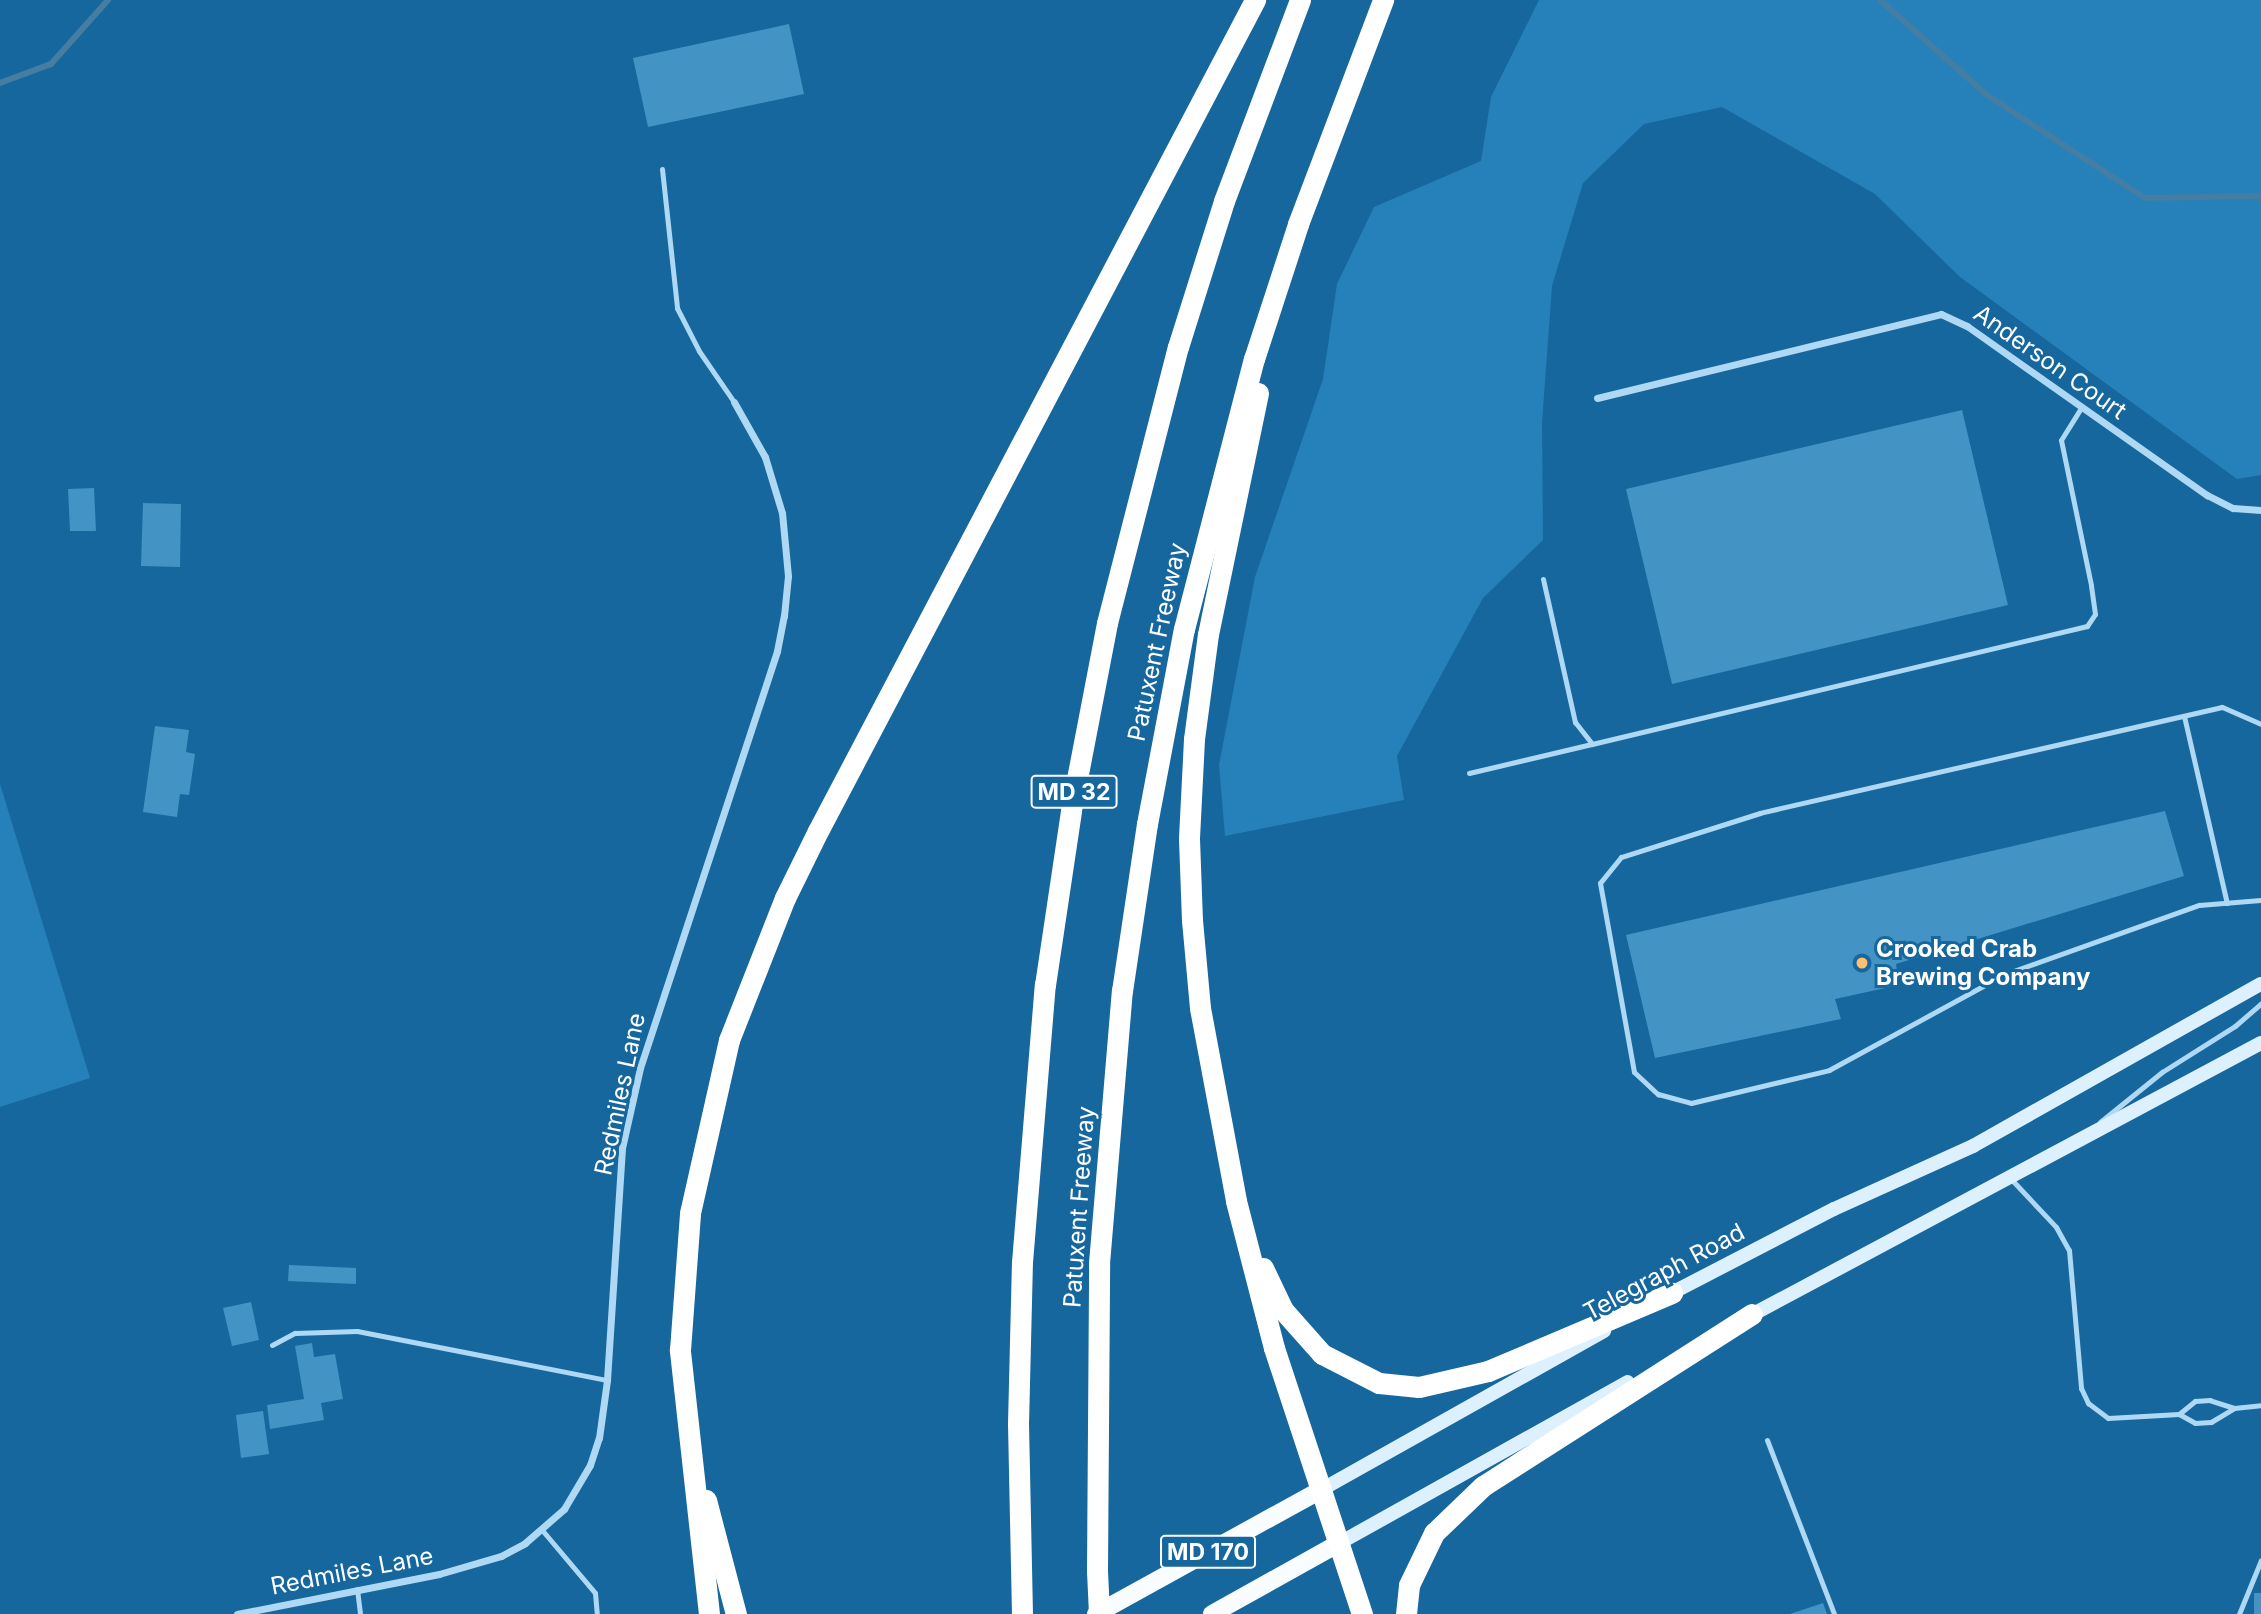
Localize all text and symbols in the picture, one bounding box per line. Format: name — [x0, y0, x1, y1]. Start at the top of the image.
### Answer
street label: Anderson Court — [1968, 299, 2132, 425]
street label: Patuxent Freeway — [1122, 540, 1192, 744]
road number: MD 32 — [1030, 772, 1118, 812]
place label: Crooked Crab Brewing Company — [1876, 935, 2090, 991]
marker: Crooked Crab Brewing Company — [1854, 955, 1870, 971]
street label: Redmiles Lane — [589, 1010, 651, 1178]
street label: Patuxent Freeway — [1058, 1105, 1100, 1309]
street label: Telegraph Road — [1579, 1217, 1749, 1327]
road number: MD 170 — [1159, 1532, 1257, 1572]
street label: Redmiles Lane — [268, 1541, 436, 1601]

